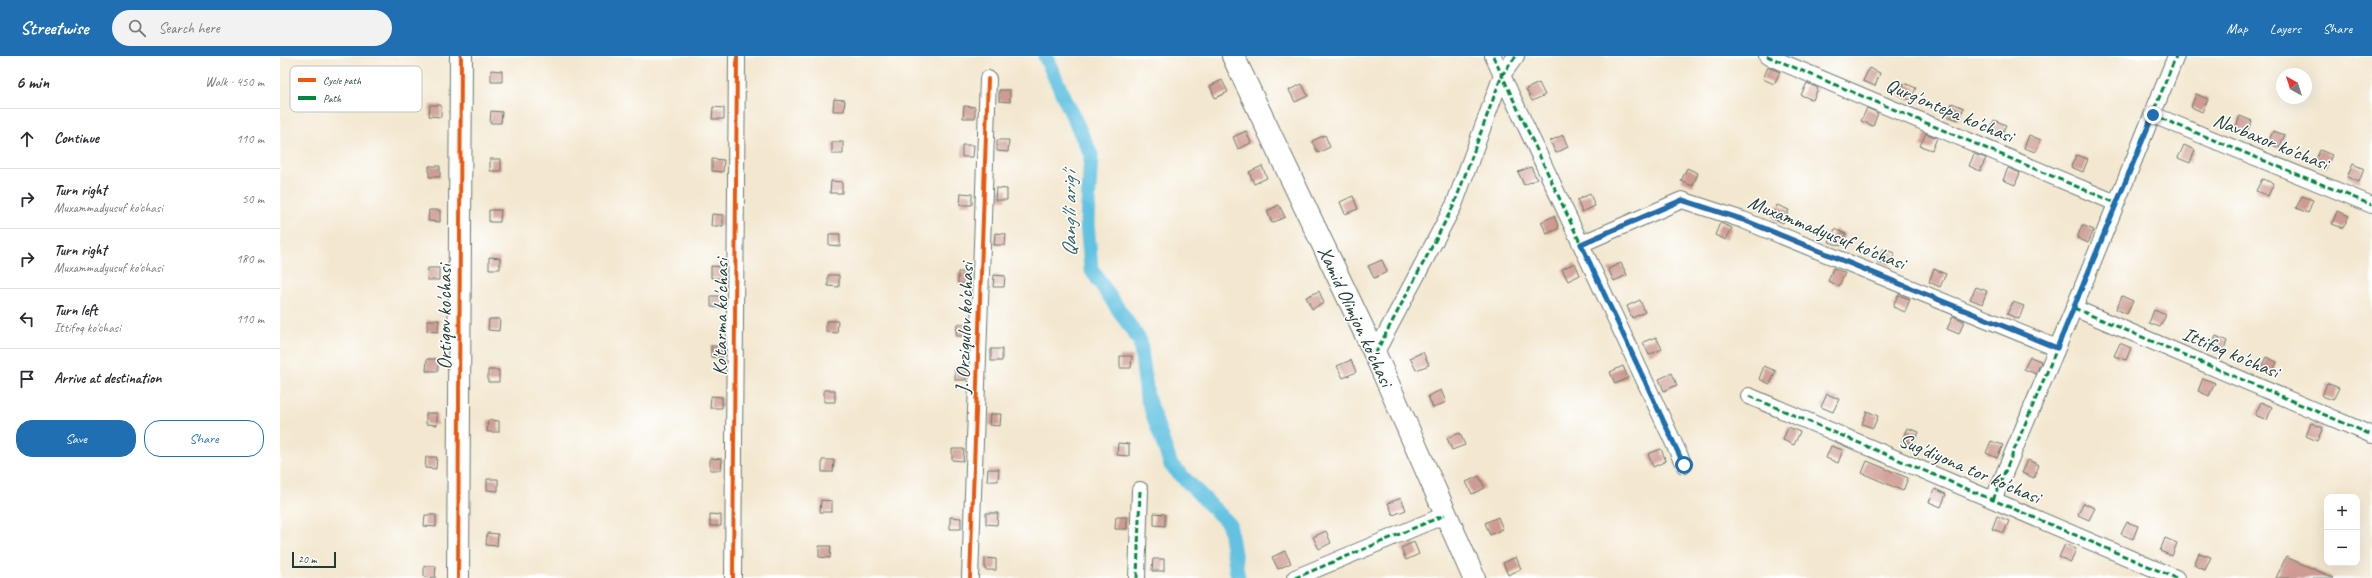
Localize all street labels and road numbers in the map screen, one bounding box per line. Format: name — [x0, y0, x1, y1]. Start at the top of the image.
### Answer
street label: Qurg'ontepa ko'chasi — [1882, 72, 2019, 149]
street label: Navbaxor ko'chasi — [2210, 107, 2334, 177]
street label: Muxammadyusuf ko'chasi — [1744, 190, 1911, 276]
street label: Xamid Olimjon ko'chasi — [1312, 242, 1400, 393]
street label: Ko'tarma ko'chasi — [707, 256, 734, 376]
street label: J. Orziqulov ko'chasi — [950, 260, 979, 395]
street label: Ortiqov ko'chasi — [432, 262, 457, 370]
street label: Ittifoq ko'chasi — [2179, 321, 2285, 385]
street label: Sug'diyona tor ko'chasi — [1895, 427, 2047, 510]

